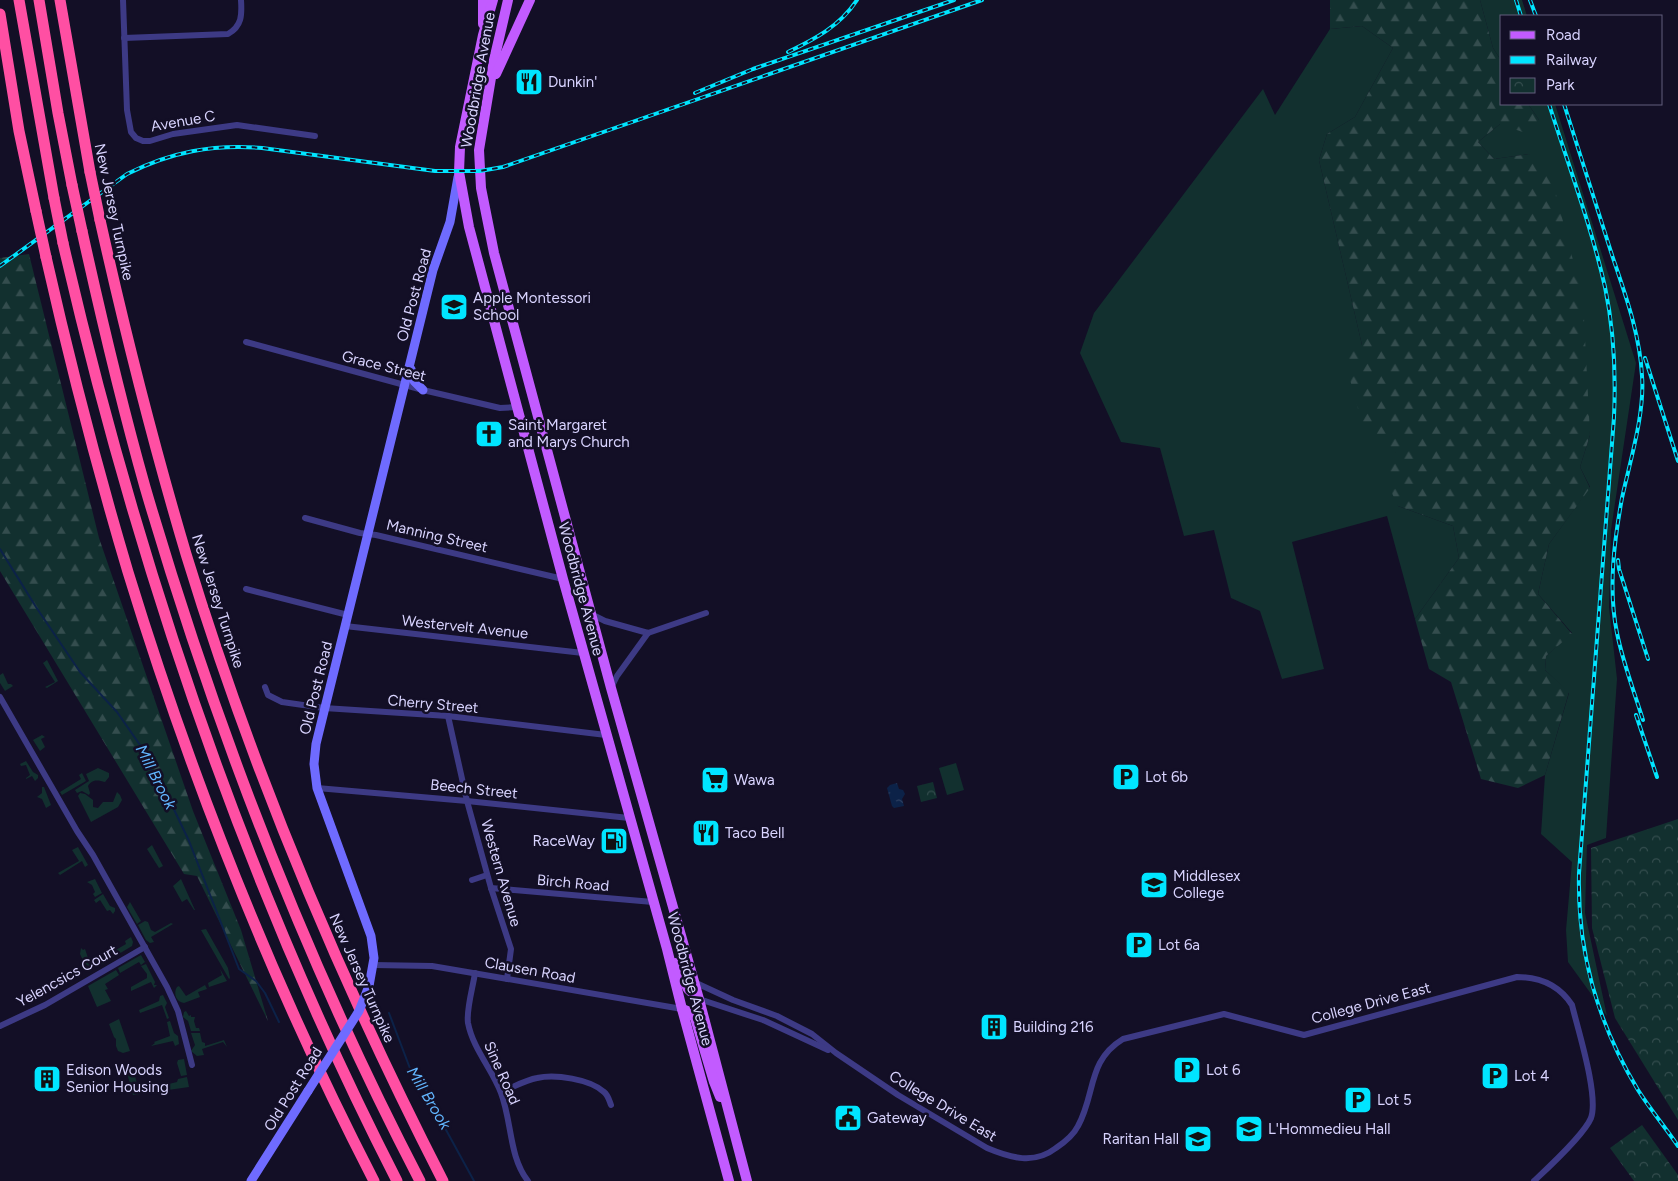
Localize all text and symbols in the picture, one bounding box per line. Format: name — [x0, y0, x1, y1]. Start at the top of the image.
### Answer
street label: Woodbridge Avenue — [457, 11, 499, 149]
legend — [1500, 15, 1663, 105]
text: Road — [1546, 26, 1581, 44]
text: Railway — [1546, 51, 1597, 69]
restaurant icon: Dunkin' — [514, 67, 544, 97]
place label: Dunkin' — [548, 73, 597, 91]
text: Park — [1546, 76, 1575, 94]
street label: Avenue C — [149, 106, 217, 136]
street label: New Jersey Turnpike — [91, 142, 137, 282]
street label: Old Post Road — [393, 247, 435, 343]
place label: Apple Montessori School — [473, 289, 591, 324]
school or university icon: Apple Montessori School — [439, 292, 469, 322]
street label: Grace Street — [340, 347, 428, 385]
place label: Saint Margaret and Marys Church — [508, 416, 630, 451]
church icon: Saint Margaret and Marys Church — [474, 419, 504, 449]
street label: Manning Street — [385, 516, 490, 556]
street label: Woodbridge Avenue — [555, 520, 607, 658]
street label: New Jersey Turnpike — [188, 532, 248, 670]
street label: Westervelt Avenue — [401, 611, 529, 643]
street label: Old Post Road — [296, 639, 336, 737]
street label: Cherry Street — [387, 691, 479, 717]
water label: Mill Brook — [132, 742, 181, 814]
parking icon: Lot 6b — [1111, 762, 1141, 792]
supermarket icon: Wawa — [700, 765, 730, 795]
place label: Lot 6b — [1145, 768, 1188, 786]
place label: Wawa — [734, 771, 775, 789]
street label: Beech Street — [429, 775, 519, 803]
street label: Western Avenue — [477, 817, 525, 929]
restaurant icon: Taco Bell — [691, 818, 721, 848]
place label: Taco Bell — [725, 824, 784, 842]
fuel station icon: RaceWay — [599, 826, 629, 856]
place label: RaceWay — [532, 832, 595, 850]
place label: Middlesex College — [1173, 867, 1240, 902]
school or university icon: Middlesex College — [1139, 870, 1169, 900]
street label: Birch Road — [536, 871, 610, 895]
street label: Woodbridge Avenue — [664, 910, 716, 1048]
street label: New Jersey Turnpike — [325, 911, 399, 1045]
parking icon: Lot 6a — [1124, 930, 1154, 960]
place label: Lot 6a — [1158, 936, 1200, 954]
street label: Yelencsics Court — [14, 941, 121, 1011]
street label: Clausen Road — [483, 953, 577, 987]
street label: College Drive East — [1309, 978, 1433, 1028]
building icon: Building 216 — [979, 1012, 1009, 1042]
place label: Building 216 — [1013, 1018, 1094, 1036]
street label: Sine Road — [480, 1039, 524, 1107]
street label: Old Post Road — [260, 1044, 326, 1134]
parking icon: Lot 6 — [1172, 1055, 1202, 1085]
place label: Edison Woods Senior Housing — [66, 1061, 169, 1096]
place label: Lot 6 — [1206, 1061, 1241, 1079]
parking icon: Lot 4 — [1480, 1061, 1510, 1091]
water label: Mill Brook — [403, 1063, 456, 1134]
building icon: Edison Woods Senior Housing — [32, 1064, 62, 1094]
street label: College Drive East — [886, 1067, 1000, 1145]
place label: Lot 4 — [1514, 1067, 1549, 1085]
parking icon: Lot 5 — [1343, 1085, 1373, 1115]
place label: Lot 5 — [1377, 1091, 1412, 1109]
public building icon: Gateway — [833, 1103, 863, 1133]
place label: Gateway — [867, 1109, 927, 1127]
school or university icon: L'Hommedieu Hall — [1234, 1114, 1264, 1144]
place label: L'Hommedieu Hall — [1268, 1120, 1391, 1138]
school or university icon: Raritan Hall — [1183, 1124, 1213, 1154]
place label: Raritan Hall — [1103, 1130, 1179, 1148]

